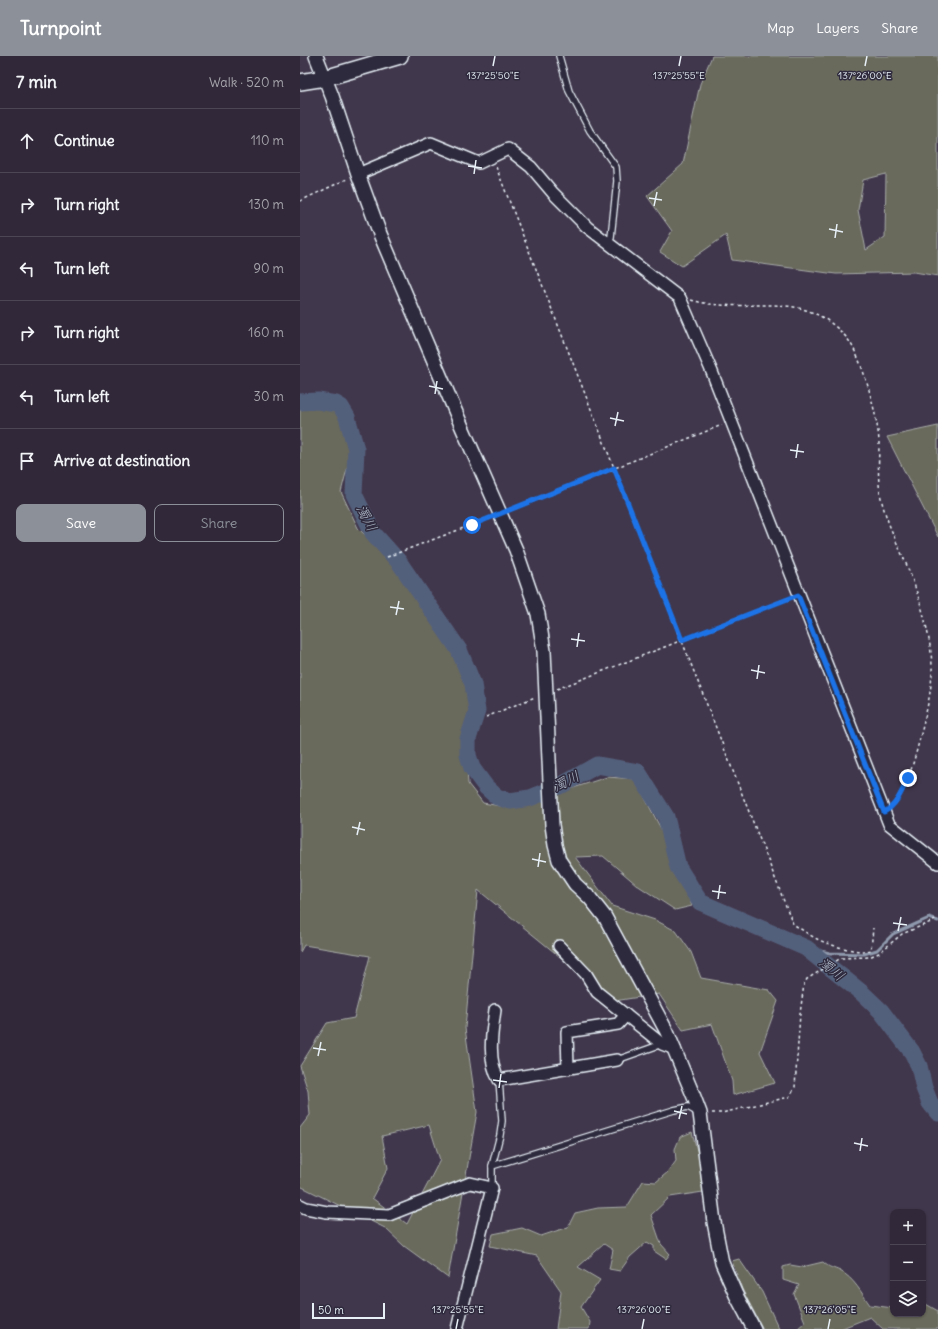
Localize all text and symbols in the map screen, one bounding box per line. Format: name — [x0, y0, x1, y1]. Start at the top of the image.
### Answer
text: Turnpoint — [20, 16, 101, 40]
text: Map — [767, 19, 794, 37]
text: Layers — [816, 19, 859, 37]
text: Share — [881, 19, 918, 37]
text: 137°25'50"E — [467, 69, 519, 82]
text: 137°25'55"E — [653, 69, 705, 82]
text: 137°26'00"E — [838, 69, 892, 82]
text: 7 min — [16, 71, 57, 93]
text: Walk · 520 m — [209, 74, 284, 91]
icon: ahead — [16, 130, 38, 152]
text: Continue — [54, 131, 115, 150]
text: 110 m — [251, 132, 284, 149]
icon: right — [16, 194, 38, 216]
text: Turn right — [54, 195, 119, 214]
text: 130 m — [248, 196, 284, 213]
icon: left — [16, 258, 38, 280]
text: Turn left — [54, 259, 109, 278]
text: 90 m — [253, 260, 284, 277]
icon: right — [16, 322, 38, 344]
text: Turn right — [54, 323, 119, 342]
text: 160 m — [248, 324, 284, 341]
icon: left — [16, 386, 38, 408]
text: Turn left — [54, 387, 109, 406]
text: 30 m — [254, 388, 284, 405]
icon: arrive — [16, 450, 38, 472]
text: Arrive at destination — [54, 451, 190, 470]
water label: 濁川 — [352, 501, 382, 535]
button: Save — [16, 504, 146, 542]
button: Share — [154, 504, 284, 542]
route start — [463, 516, 481, 534]
water label: 濁川 — [549, 767, 583, 795]
route end — [899, 769, 917, 787]
water label: 濁川 — [815, 953, 849, 985]
map controls — [890, 1209, 926, 1317]
button: + — [890, 1209, 926, 1245]
button: − — [890, 1245, 926, 1281]
button: layers — [890, 1281, 926, 1317]
scale bar — [312, 1301, 385, 1320]
text: 50 m — [318, 1303, 344, 1317]
text: 137°25'55"E — [432, 1303, 484, 1316]
text: 137°26'00"E — [617, 1303, 671, 1316]
text: 137°26'05"E — [804, 1303, 856, 1316]

